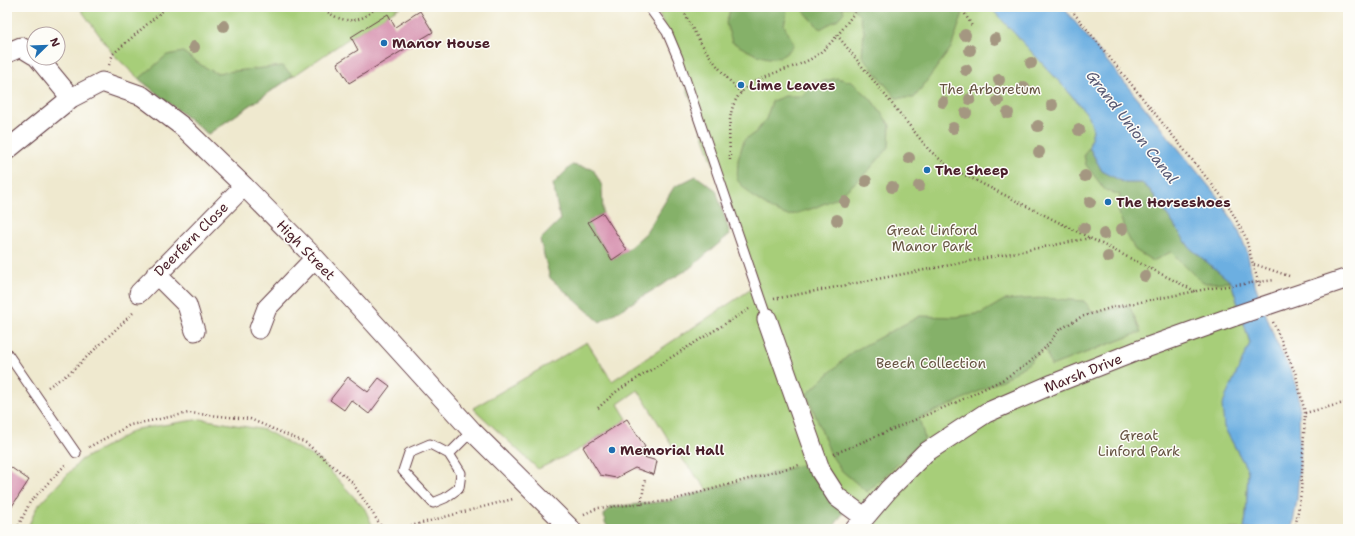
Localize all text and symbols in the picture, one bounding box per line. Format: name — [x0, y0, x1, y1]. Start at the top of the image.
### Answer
north arrow — [26, 26, 66, 66]
place label: Manor House — [392, 34, 490, 52]
text: N — [46, 35, 63, 49]
marker: Manor House — [379, 38, 389, 48]
water label: Grand Union Canal — [1081, 66, 1183, 188]
place label: Lime Leaves — [749, 76, 835, 94]
marker: Lime Leaves — [736, 80, 746, 90]
park label: The Arboretum — [939, 80, 1041, 98]
place label: The Sheep — [935, 161, 1008, 179]
marker: The Sheep — [922, 165, 932, 175]
place label: The Horseshoes — [1116, 193, 1231, 211]
marker: The Horseshoes — [1103, 197, 1113, 207]
street label: Deerfern Close — [150, 198, 232, 280]
street label: High Street — [273, 216, 339, 284]
park label: Great Linford Manor Park — [886, 221, 978, 255]
street label: Marsh Drive — [1041, 349, 1125, 397]
park label: Beech Collection — [876, 354, 986, 372]
park label: Great Linford Park — [1098, 426, 1180, 460]
place label: Memorial Hall — [620, 441, 724, 459]
marker: Memorial Hall — [607, 445, 617, 455]

